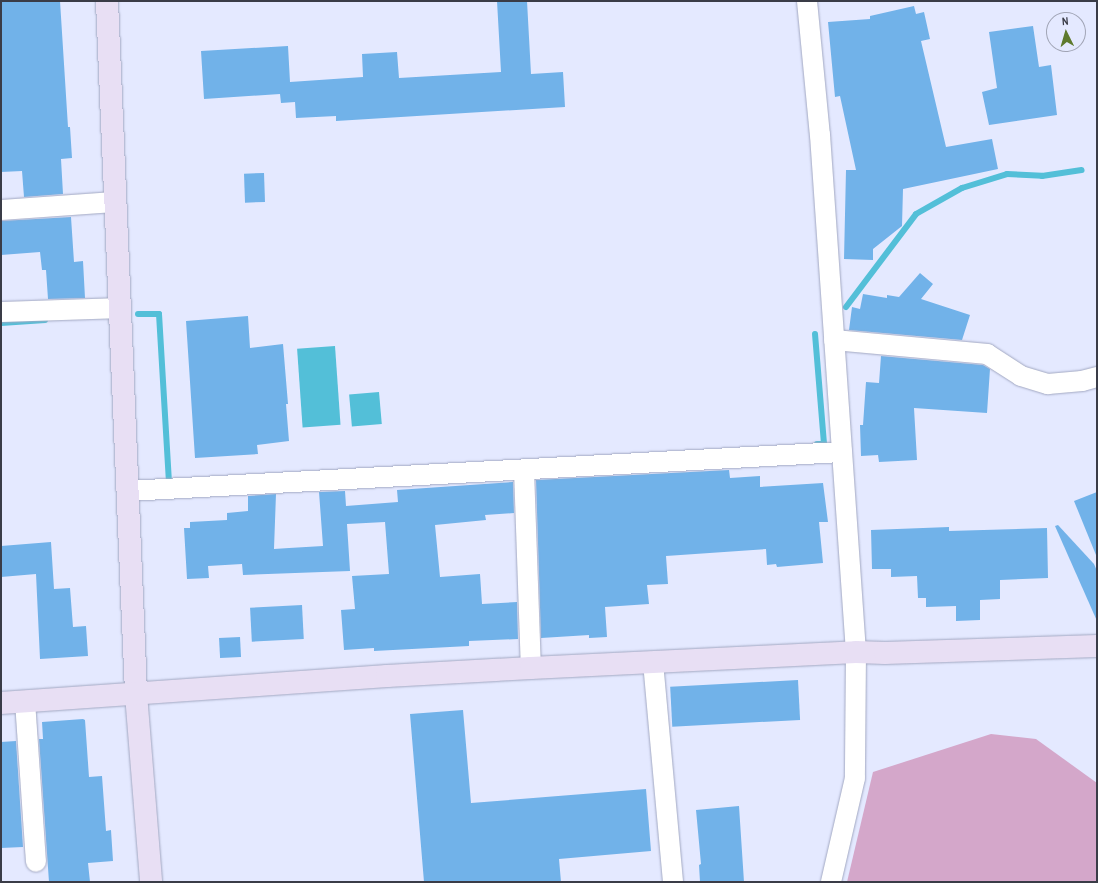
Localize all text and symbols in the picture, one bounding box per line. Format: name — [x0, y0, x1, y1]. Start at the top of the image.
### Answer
north arrow — [1046, 12, 1086, 52]
text: N — [1061, 14, 1069, 28]

